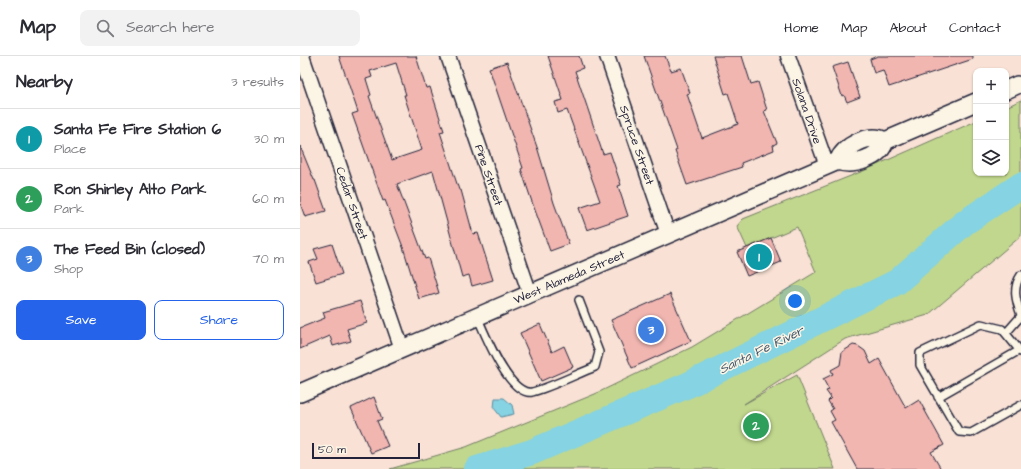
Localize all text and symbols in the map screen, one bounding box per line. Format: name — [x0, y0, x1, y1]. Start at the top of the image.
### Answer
search box — [80, 10, 360, 46]
text: Map — [20, 14, 56, 41]
icon: search — [94, 17, 116, 39]
text: Search here — [126, 17, 215, 38]
text: Home — [784, 18, 819, 38]
text: Map — [841, 18, 867, 38]
text: About — [889, 18, 927, 38]
text: Contact — [949, 18, 1001, 38]
map controls — [973, 68, 1009, 176]
button: + — [973, 68, 1009, 104]
text: Nearby — [16, 70, 73, 94]
text: 3 results — [231, 73, 284, 91]
street label: Solana Drive — [787, 76, 826, 147]
street label: Spruce Street — [615, 103, 658, 187]
button: − — [973, 104, 1009, 140]
text: Santa Fe Fire Station 6 — [54, 119, 221, 140]
text: 1 — [28, 130, 30, 148]
text: 30 m — [254, 130, 284, 148]
text: Place — [54, 140, 86, 158]
button: layers — [973, 140, 1009, 176]
street label: Pine Street — [470, 142, 507, 208]
street label: Cedar Street — [331, 165, 372, 242]
text: Ron Shirley Alto Park — [54, 179, 206, 200]
text: 2 — [25, 190, 33, 208]
text: 60 m — [252, 190, 284, 208]
text: Park — [54, 200, 84, 218]
text: The Feed Bin (closed) — [54, 239, 205, 260]
pin: 1 — [746, 242, 772, 272]
street label: West Alameda Street — [511, 246, 627, 309]
text: 3 — [26, 250, 32, 268]
text: 70 m — [252, 250, 284, 268]
text: Shop — [54, 260, 83, 278]
your location — [785, 291, 805, 311]
button: Save — [16, 300, 146, 340]
button: Share — [154, 300, 284, 340]
pin: 3 — [638, 315, 664, 345]
water label: Santa Fe River — [716, 321, 808, 378]
pin: 2 — [743, 411, 769, 441]
scale bar — [312, 441, 420, 460]
text: 50 m — [318, 442, 346, 457]

